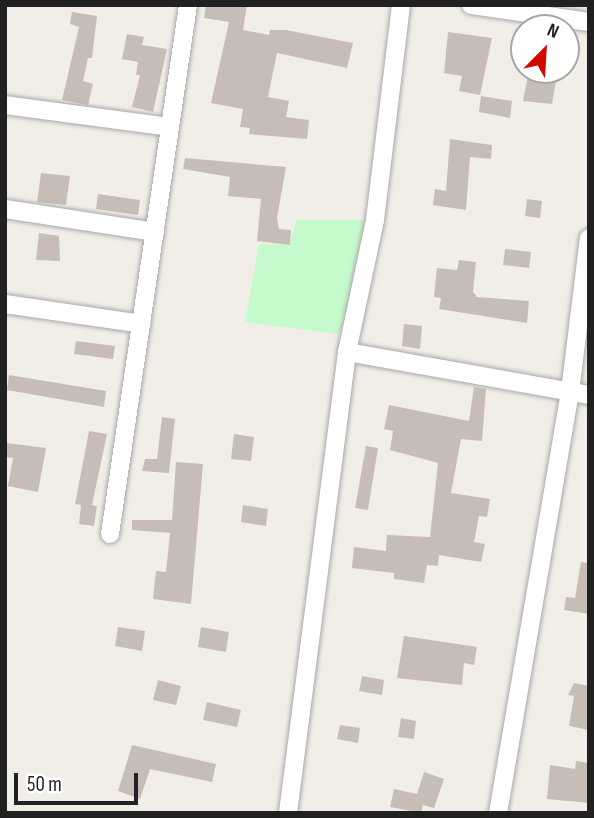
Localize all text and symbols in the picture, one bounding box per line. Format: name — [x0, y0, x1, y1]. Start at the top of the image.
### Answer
north arrow — [510, 14, 580, 84]
text: N — [544, 19, 562, 44]
scale bar — [18, 758, 142, 802]
text: 50 m — [27, 772, 62, 797]

